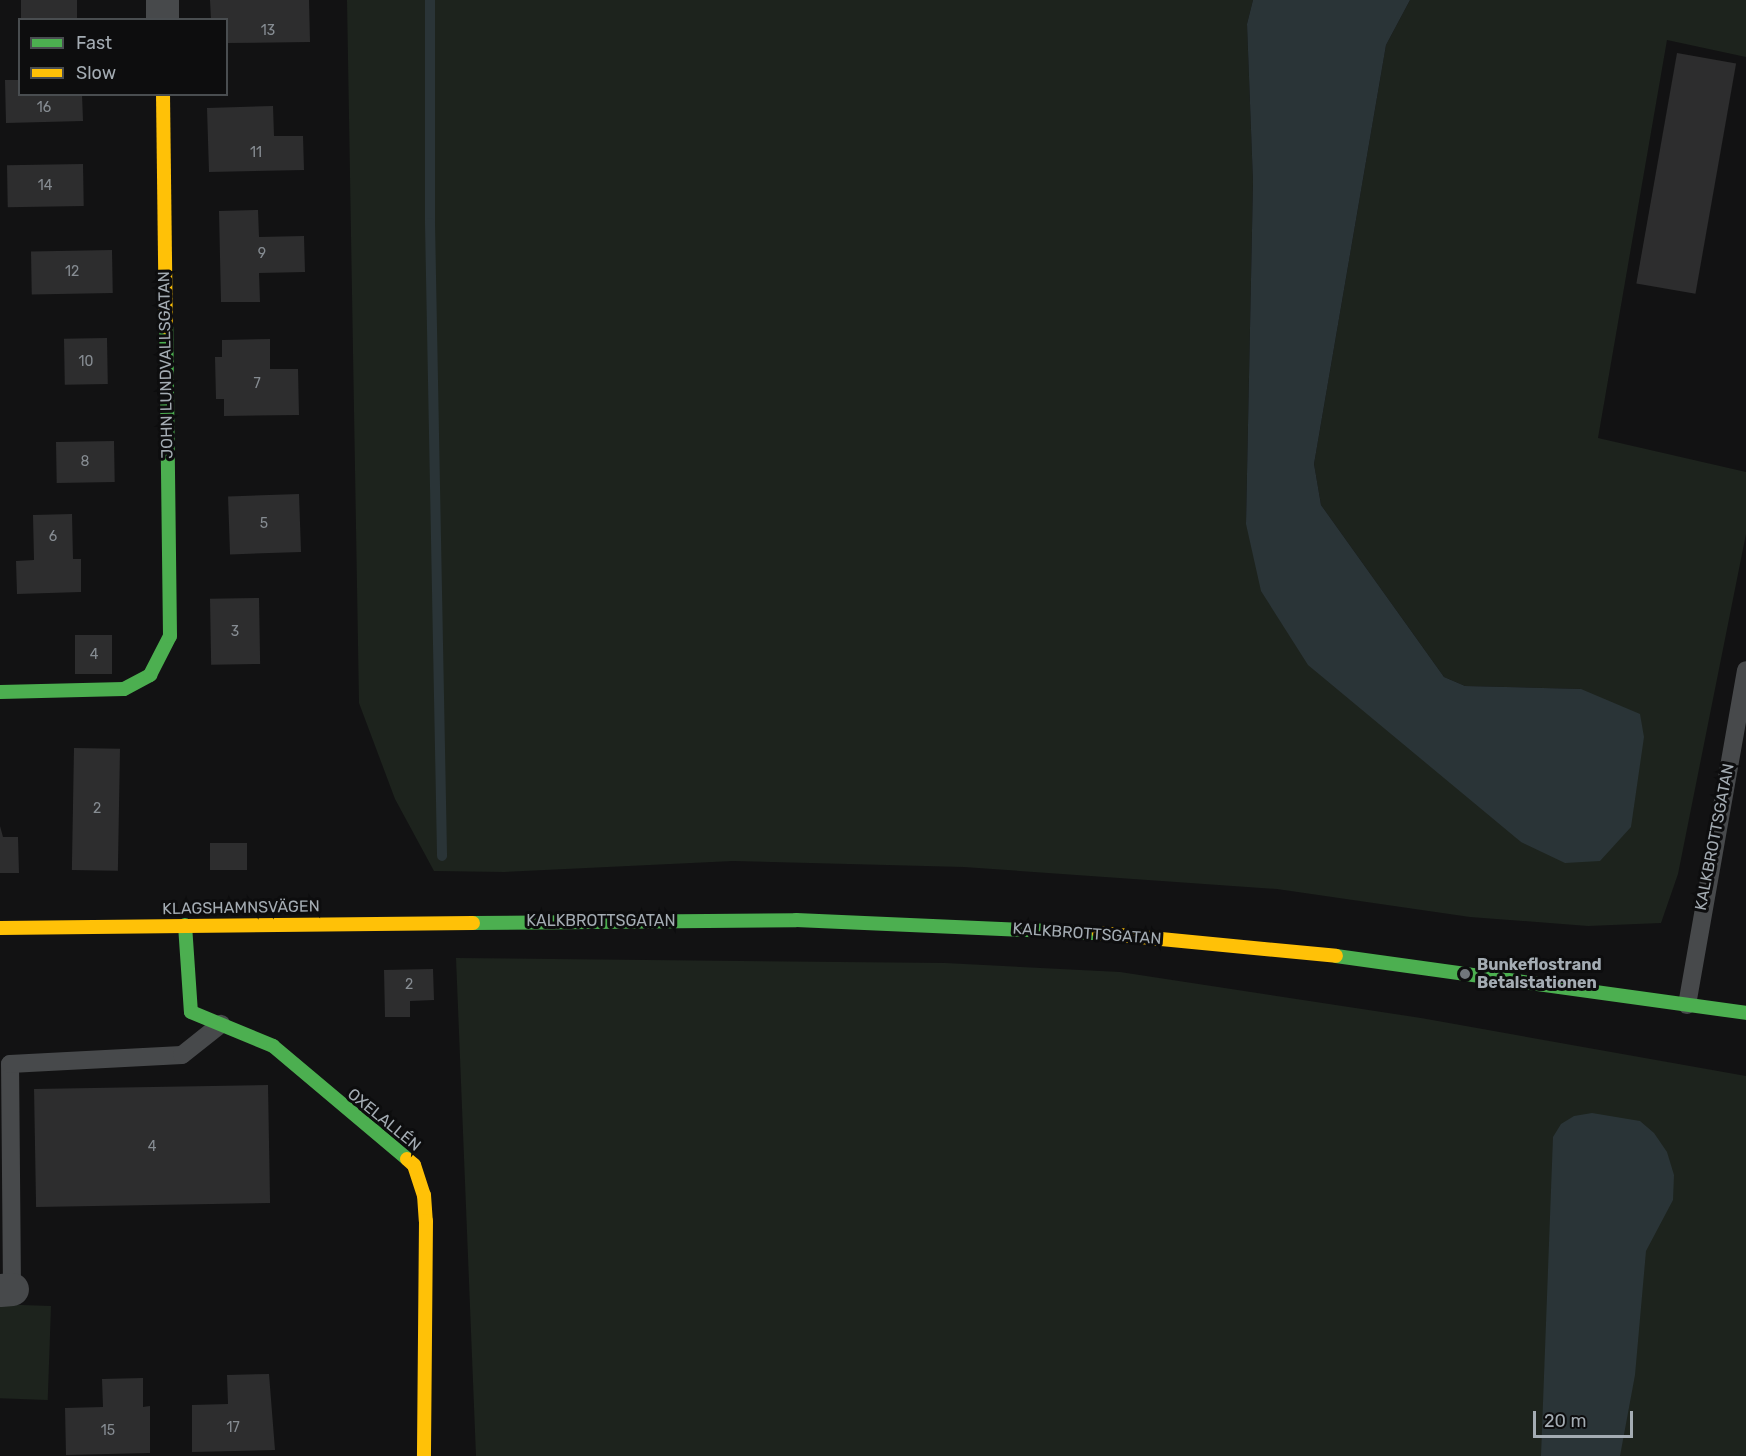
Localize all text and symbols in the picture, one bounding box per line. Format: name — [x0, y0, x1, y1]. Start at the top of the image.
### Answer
legend — [18, 18, 228, 96]
house number: 13 — [261, 23, 275, 39]
text: Fast — [76, 32, 112, 54]
text: Slow — [76, 62, 116, 84]
house number: 16 — [37, 100, 51, 116]
house number: 11 — [250, 145, 262, 161]
house number: 14 — [38, 178, 52, 194]
house number: 9 — [258, 246, 266, 262]
house number: 12 — [65, 264, 79, 280]
street label: JOHN LUNDVALLSGATAN — [155, 271, 177, 459]
house number: 10 — [79, 354, 93, 370]
house number: 7 — [253, 376, 261, 392]
house number: 8 — [81, 454, 89, 470]
house number: 5 — [260, 516, 268, 532]
house number: 6 — [49, 529, 57, 545]
house number: 3 — [231, 624, 239, 640]
house number: 4 — [90, 647, 98, 663]
street label: KALKBROTTSGATAN — [1691, 762, 1739, 912]
house number: 2 — [93, 801, 101, 817]
street label: KLAGSHAMNSVÄGEN — [162, 897, 320, 919]
street label: KALKBROTTSGATAN — [526, 911, 676, 931]
street label: KALKBROTTSGATAN — [1012, 919, 1162, 949]
place label: Bunkeflostrand Betalstationen — [1477, 955, 1602, 993]
marker: Bunkeflostrand Betalstationen — [1458, 967, 1472, 981]
house number: 2 — [405, 977, 413, 993]
street label: OXELALLÉN — [343, 1085, 425, 1155]
house number: 4 — [148, 1139, 156, 1155]
scale bar — [1536, 1399, 1636, 1437]
text: 20 m — [1544, 1410, 1586, 1432]
house number: 17 — [226, 1420, 240, 1436]
house number: 15 — [101, 1423, 115, 1439]

